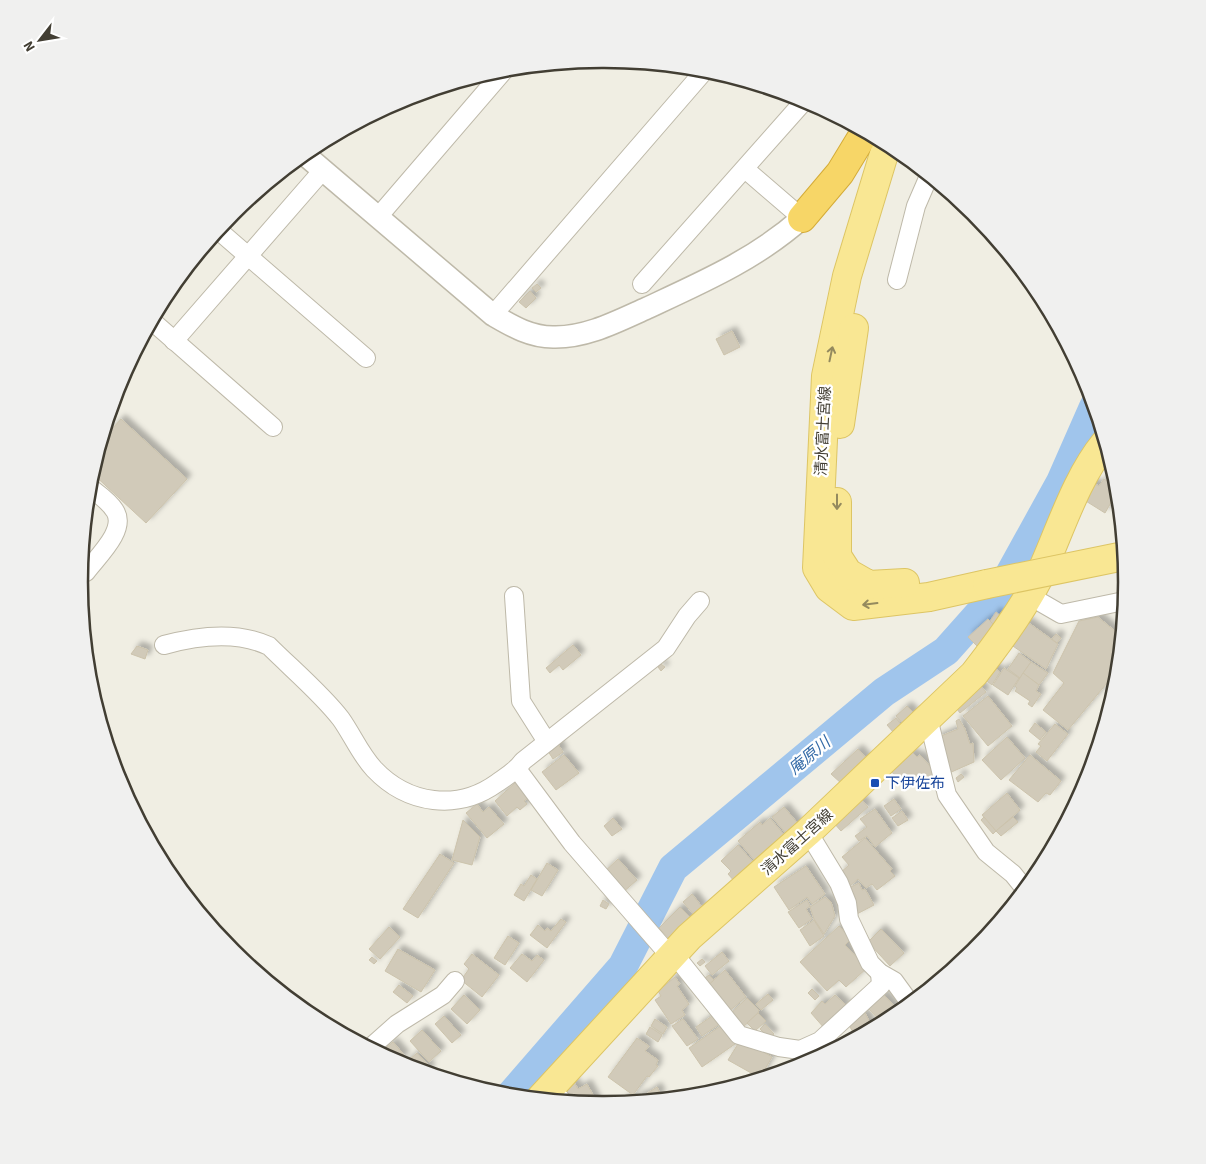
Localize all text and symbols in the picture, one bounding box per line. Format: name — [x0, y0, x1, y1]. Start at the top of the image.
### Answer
north arrow — [15, 15, 65, 65]
text: N — [19, 37, 41, 55]
one-way arrow — [826, 347, 836, 363]
street label: 清水富士宮線 — [811, 386, 836, 477]
one-way arrow — [833, 494, 842, 510]
one-way arrow — [862, 599, 878, 609]
water label: 庵原川 — [784, 731, 837, 780]
place label: 下伊佐布 — [885, 773, 945, 794]
marker: 下伊佐布 — [869, 777, 881, 789]
street label: 清水富士宮線 — [757, 804, 838, 880]

